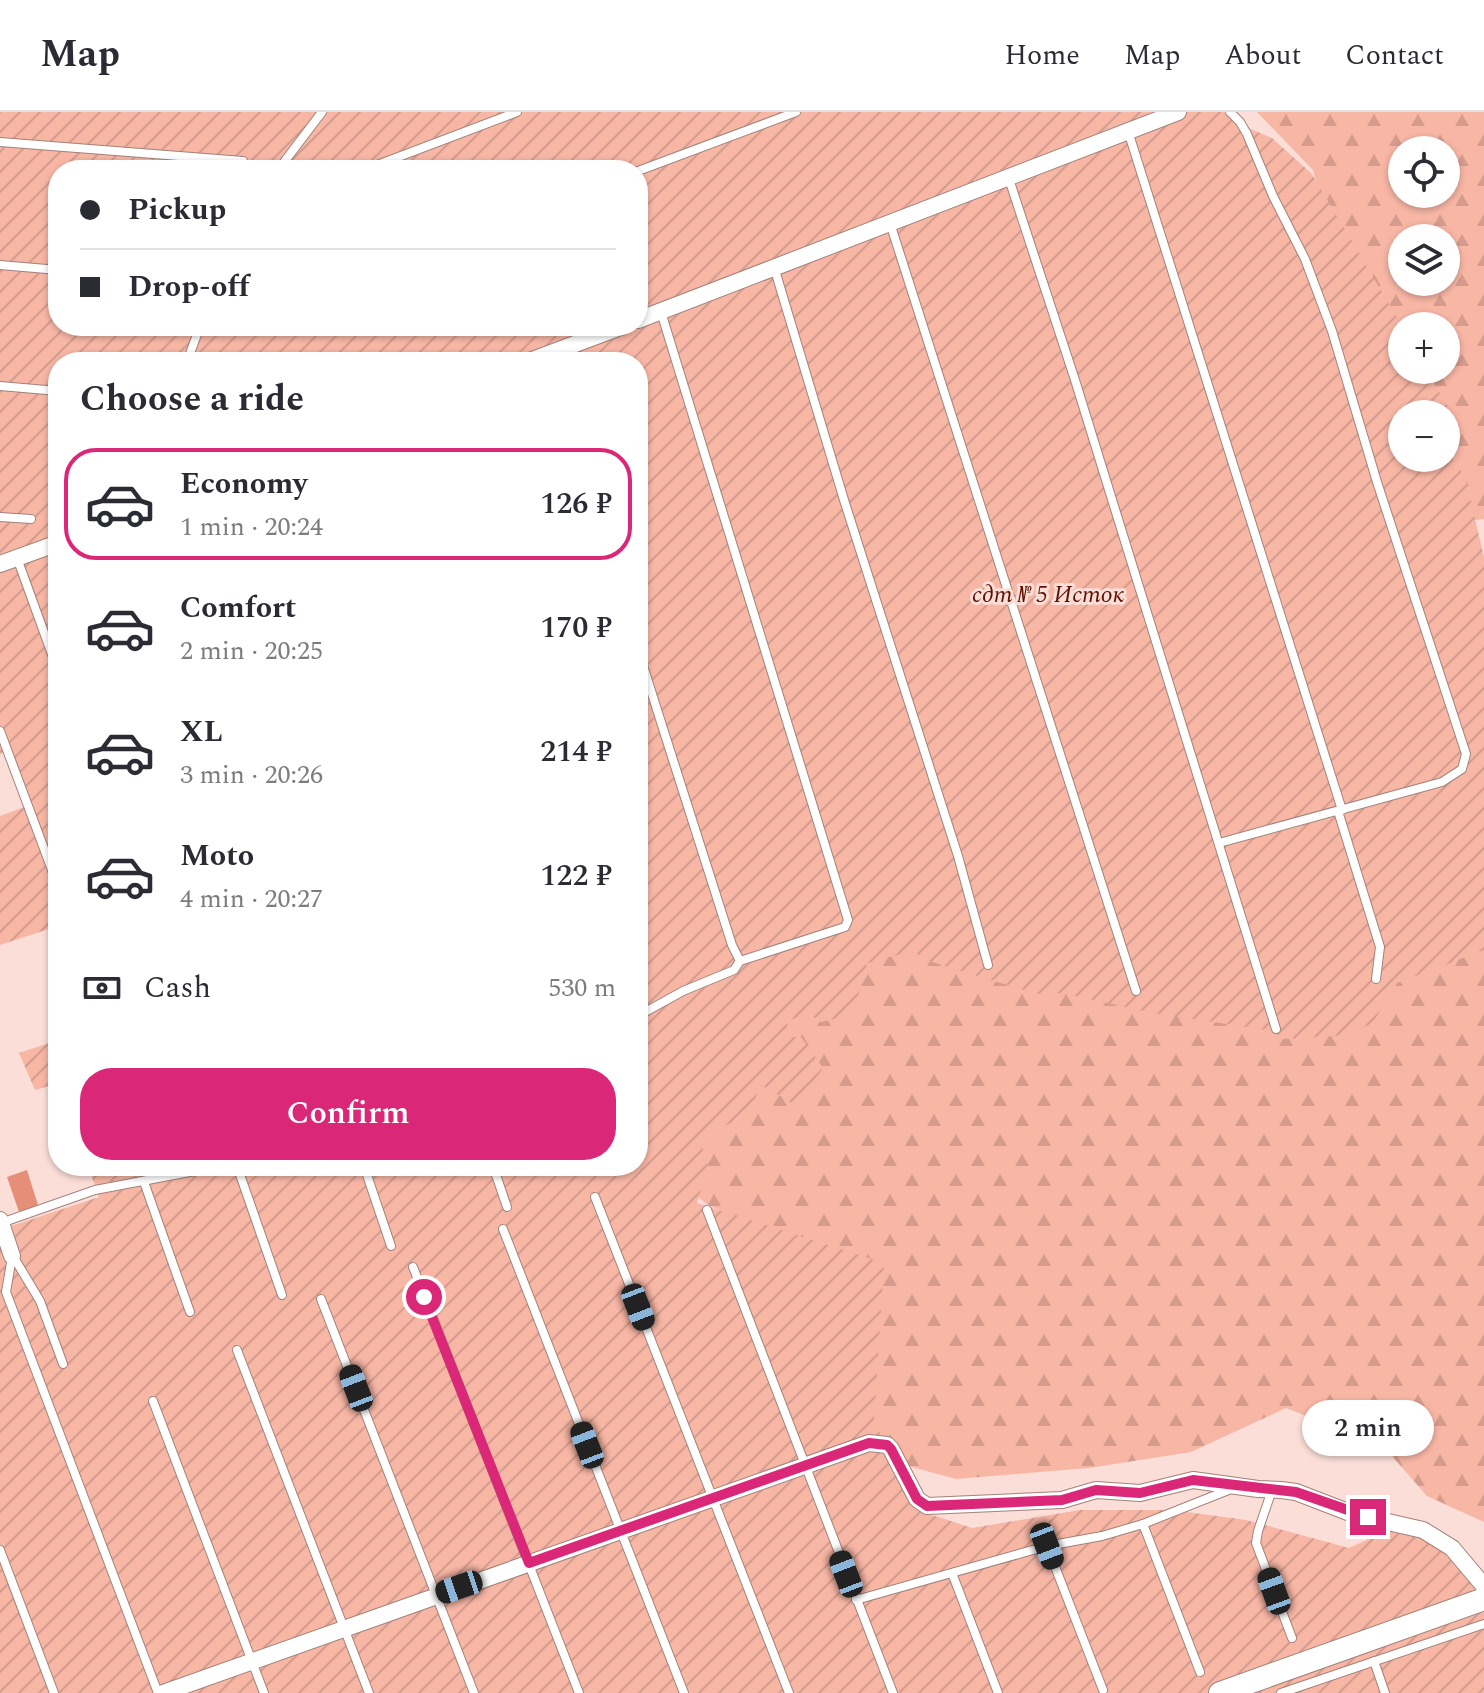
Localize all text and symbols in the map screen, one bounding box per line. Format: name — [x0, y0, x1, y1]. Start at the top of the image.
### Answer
text: Map — [40, 26, 120, 84]
text: Home — [1004, 34, 1080, 77]
text: Map — [1124, 34, 1180, 77]
text: About — [1224, 34, 1301, 77]
text: Contact — [1345, 34, 1444, 77]
map controls — [1388, 136, 1460, 472]
button: locate — [1388, 136, 1460, 208]
text: Pickup — [128, 187, 226, 233]
button: layers — [1388, 224, 1460, 296]
text: Drop-off — [128, 264, 249, 310]
button: + — [1388, 312, 1460, 384]
text: Choose a ride — [80, 372, 304, 427]
button: − — [1388, 400, 1460, 472]
text: Economy — [180, 461, 307, 507]
icon: car — [84, 468, 156, 540]
text: 126 ₽ — [540, 481, 612, 527]
text: 1 min · 20:24 — [180, 507, 323, 547]
park label: сдт № 5 Исток — [972, 577, 1125, 613]
text: Comfort — [180, 585, 296, 631]
icon: car — [84, 592, 156, 664]
text: 170 ₽ — [540, 605, 612, 651]
text: 2 min · 20:25 — [180, 631, 323, 671]
text: XL — [180, 709, 223, 755]
icon: car — [84, 716, 156, 788]
text: 214 ₽ — [540, 729, 612, 775]
text: 3 min · 20:26 — [180, 755, 323, 795]
text: Moto — [180, 833, 254, 879]
icon: car — [84, 840, 156, 912]
text: 122 ₽ — [540, 853, 612, 899]
text: 4 min · 20:27 — [180, 879, 323, 919]
text: Cash — [144, 965, 211, 1011]
icon: cash — [80, 966, 124, 1010]
text: 530 m — [548, 968, 616, 1008]
button: Confirm — [80, 1068, 616, 1160]
route start — [406, 1279, 442, 1315]
car — [618, 1280, 658, 1334]
car — [336, 1361, 376, 1415]
callout: 2 min — [1302, 1401, 1434, 1457]
text: 2 min — [1334, 1408, 1402, 1448]
car — [567, 1418, 607, 1472]
route end — [1350, 1499, 1386, 1535]
car — [1027, 1519, 1067, 1573]
car — [826, 1547, 866, 1601]
car — [1255, 1564, 1293, 1618]
car — [432, 1568, 486, 1606]

